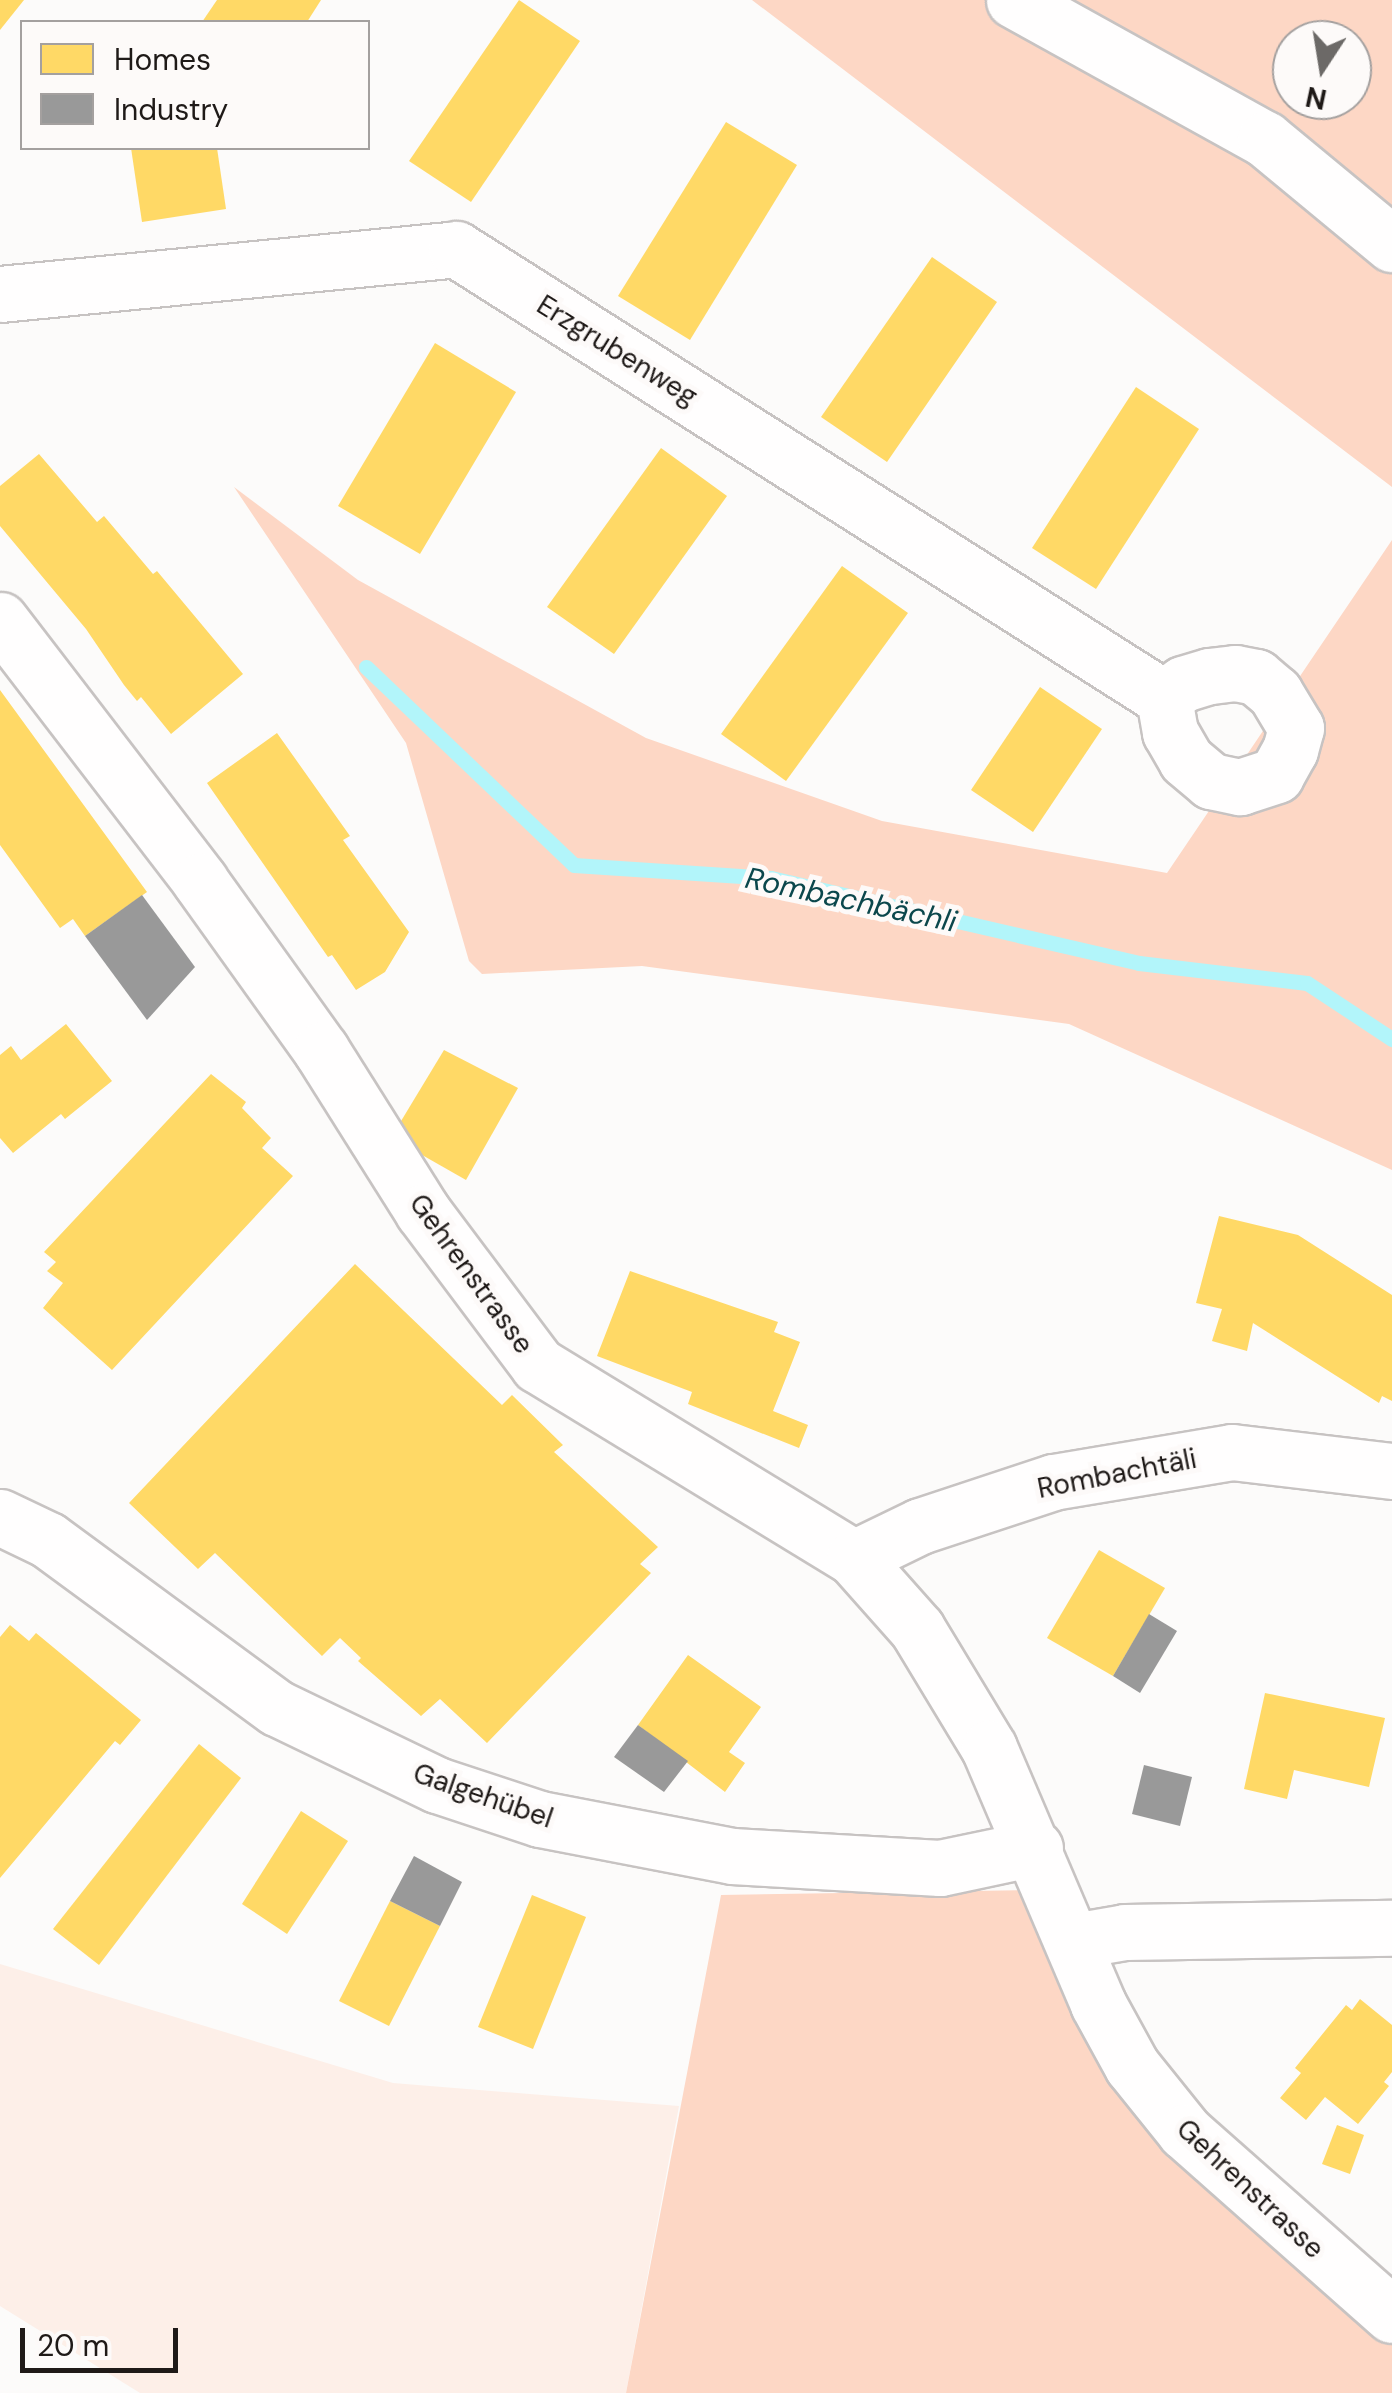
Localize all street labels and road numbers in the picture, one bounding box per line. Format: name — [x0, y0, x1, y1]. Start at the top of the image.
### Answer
street label: Erzgrubenweg — [531, 288, 703, 414]
street label: Gehrenstrasse — [402, 1188, 540, 1360]
street label: Rombachtäli — [1035, 1442, 1199, 1506]
street label: Galgehübel — [409, 1756, 557, 1836]
street label: Gehrenstrasse — [1169, 2112, 1331, 2266]

